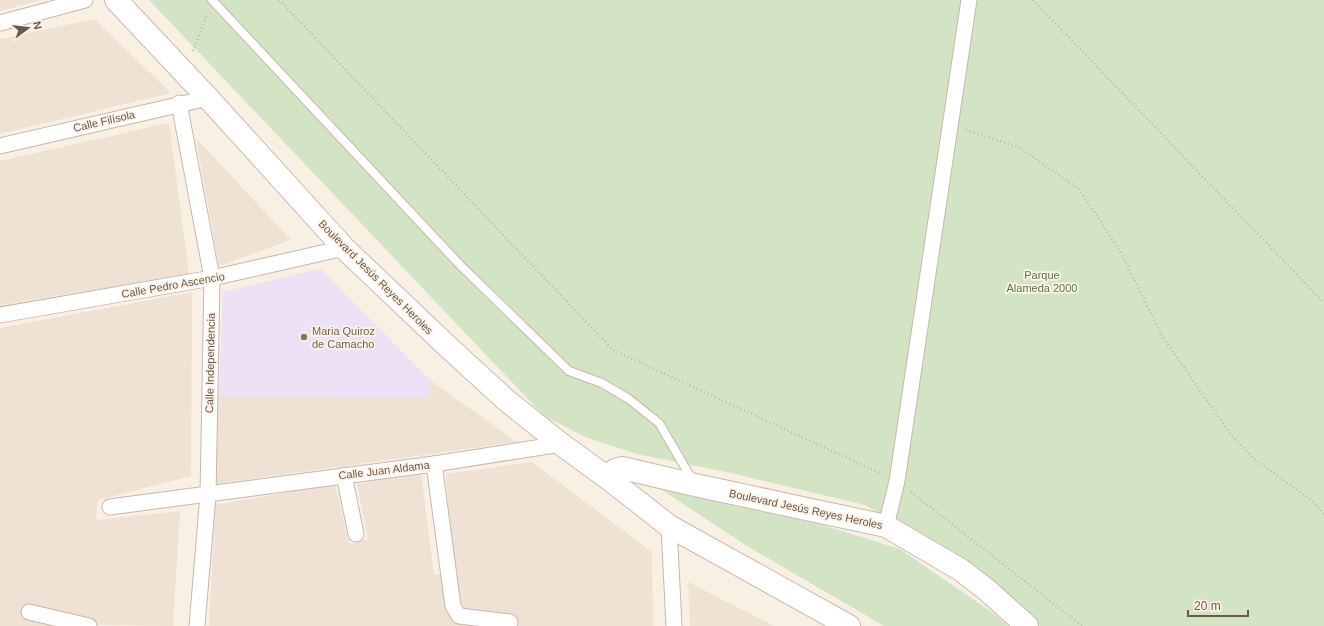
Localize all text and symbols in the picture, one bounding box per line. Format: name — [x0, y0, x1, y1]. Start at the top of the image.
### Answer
north arrow — [8, 8, 48, 48]
text: N — [31, 20, 44, 31]
street label: Calle Filísola — [72, 108, 137, 134]
street label: Boulevard Jesús Reyes Heroles — [316, 217, 436, 337]
park label: Parque Alameda 2000 — [1007, 269, 1077, 294]
street label: Calle Pedro Ascencio — [120, 270, 226, 300]
street label: Calle Independencia — [203, 312, 217, 413]
place label: Maria Quiroz de Camacho — [312, 325, 375, 350]
marker: Maria Quiroz de Camacho — [299, 332, 309, 342]
street label: Calle Juan Aldama — [338, 458, 431, 482]
street label: Boulevard Jesús Reyes Heroles — [728, 487, 884, 531]
scale bar — [1188, 592, 1248, 618]
text: 20 m — [1194, 599, 1221, 613]

